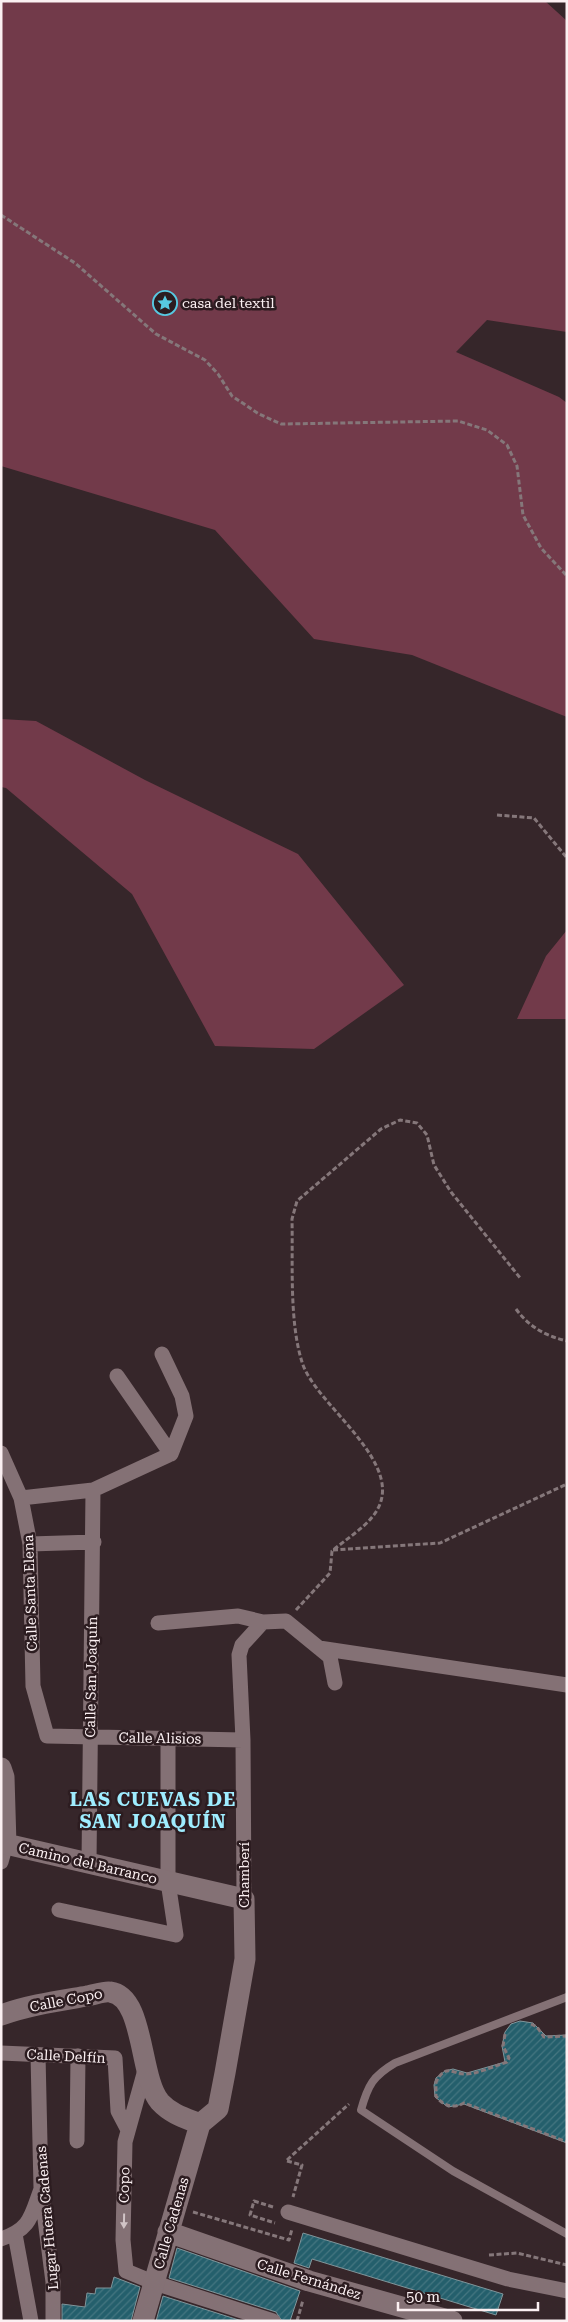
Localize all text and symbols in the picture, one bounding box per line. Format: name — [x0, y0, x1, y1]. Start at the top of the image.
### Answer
place icon: casa del textil — [152, 290, 178, 316]
place label: casa del textil — [182, 295, 275, 311]
street label: Calle Santa Elena — [20, 1534, 40, 1652]
street label: Calle San Joaquín — [82, 1616, 100, 1738]
street label: Calle Alisios — [118, 1729, 202, 1747]
district label: LAS CUEVAS DE SAN JOAQUÍN — [70, 1788, 236, 1833]
street label: Camino del Barranco — [17, 1839, 159, 1887]
street label: Chamberí — [236, 1841, 252, 1908]
street label: Calle Copo — [28, 1985, 104, 2015]
street label: Calle Delfín — [26, 2046, 106, 2066]
street label: Lugar Huera Cadenas — [33, 2145, 61, 2291]
street label: Copo — [116, 2167, 132, 2203]
street label: Calle Cadenas — [150, 2175, 192, 2271]
one-way arrow — [119, 2214, 127, 2230]
street label: Calle Fernández — [255, 2256, 363, 2302]
scale bar — [398, 2280, 538, 2312]
text: 50 m — [406, 2288, 441, 2306]

